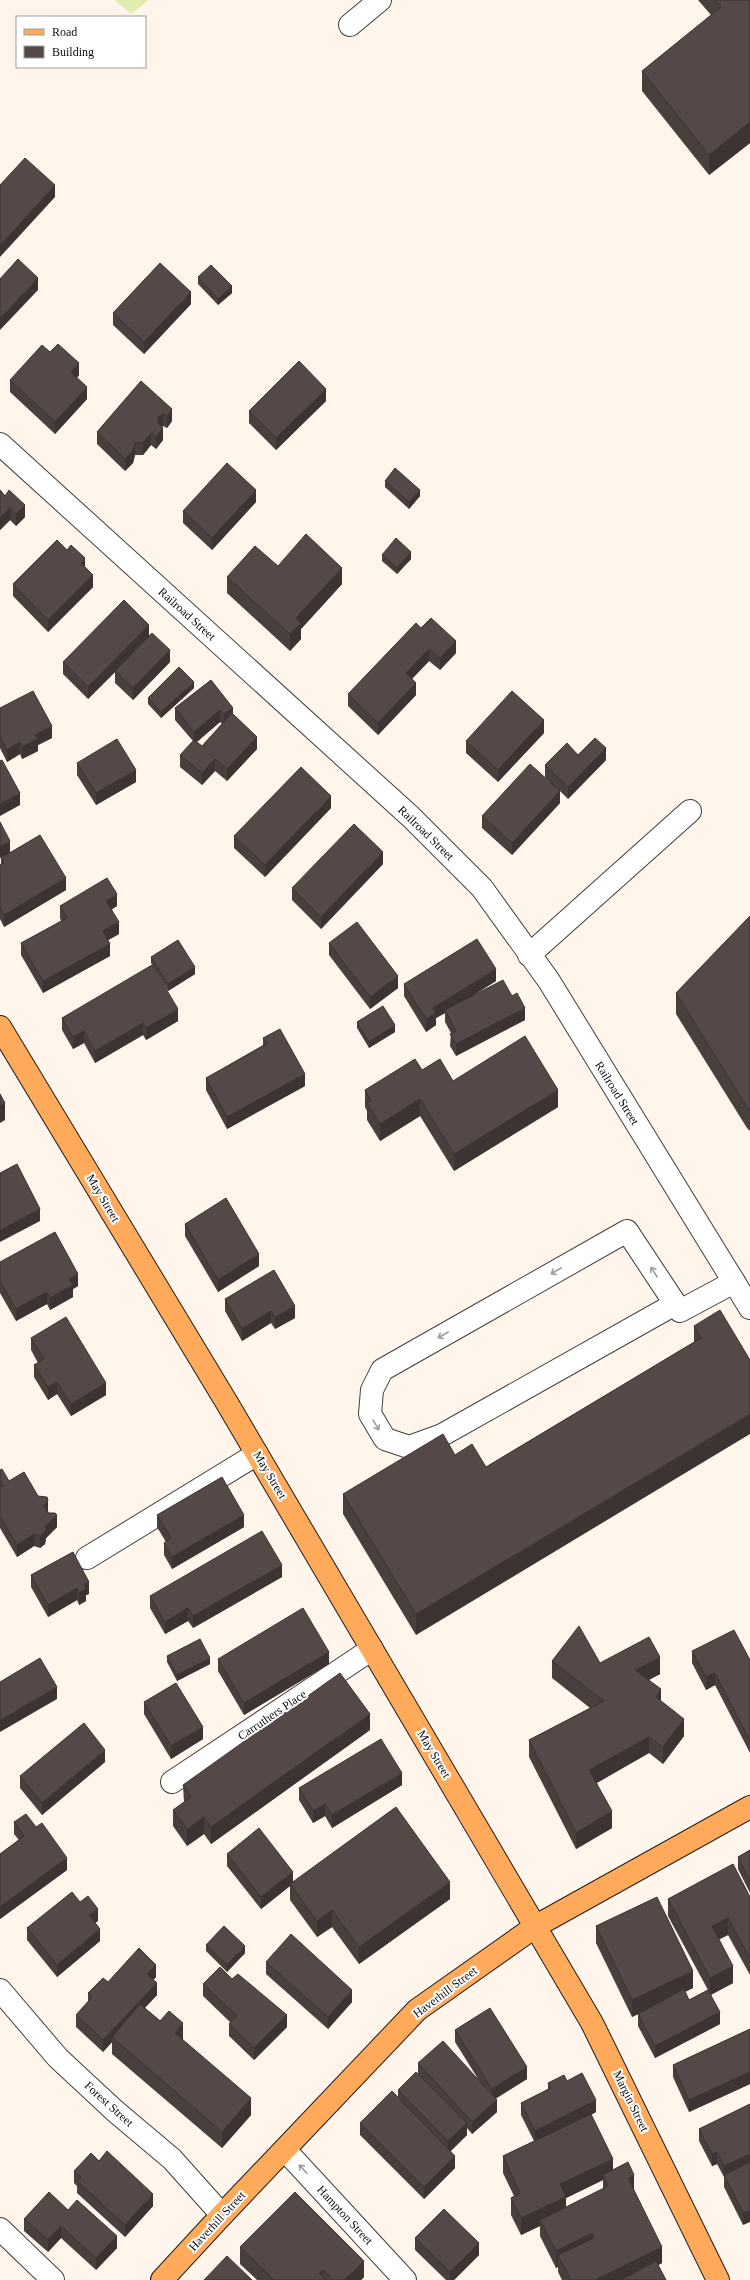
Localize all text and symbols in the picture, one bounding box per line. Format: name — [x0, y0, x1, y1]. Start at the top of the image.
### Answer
legend — [16, 16, 146, 68]
text: Road — [52, 25, 77, 39]
text: Building — [52, 45, 94, 59]
street label: Railroad Street — [155, 585, 219, 644]
street label: Railroad Street — [395, 803, 457, 864]
street label: Railroad Street — [592, 1059, 642, 1128]
street label: May Street — [83, 1172, 123, 1225]
one-way arrow — [649, 1266, 658, 1277]
one-way arrow — [550, 1267, 562, 1275]
one-way arrow — [437, 1332, 449, 1340]
one-way arrow — [373, 1419, 381, 1431]
street label: May Street — [250, 1449, 290, 1502]
street label: Carruthers Place — [235, 1687, 309, 1743]
street label: May Street — [414, 1728, 454, 1781]
street label: Haverhill Street — [410, 1963, 480, 2021]
street label: Margin Street — [610, 2068, 652, 2134]
street label: Forest Street — [82, 2078, 137, 2130]
one-way arrow — [298, 2164, 307, 2174]
street label: Hampton Street — [314, 2183, 376, 2248]
street label: Haverhill Street — [186, 2188, 249, 2254]

